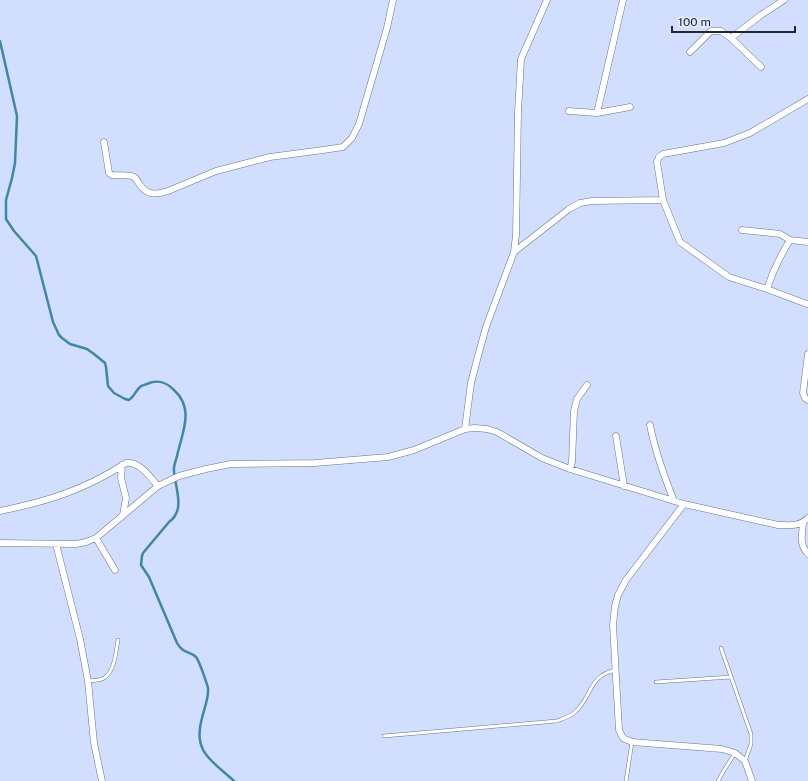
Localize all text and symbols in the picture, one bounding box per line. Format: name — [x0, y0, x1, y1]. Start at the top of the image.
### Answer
scale bar — [672, 8, 795, 34]
text: 100 m — [678, 15, 711, 29]

